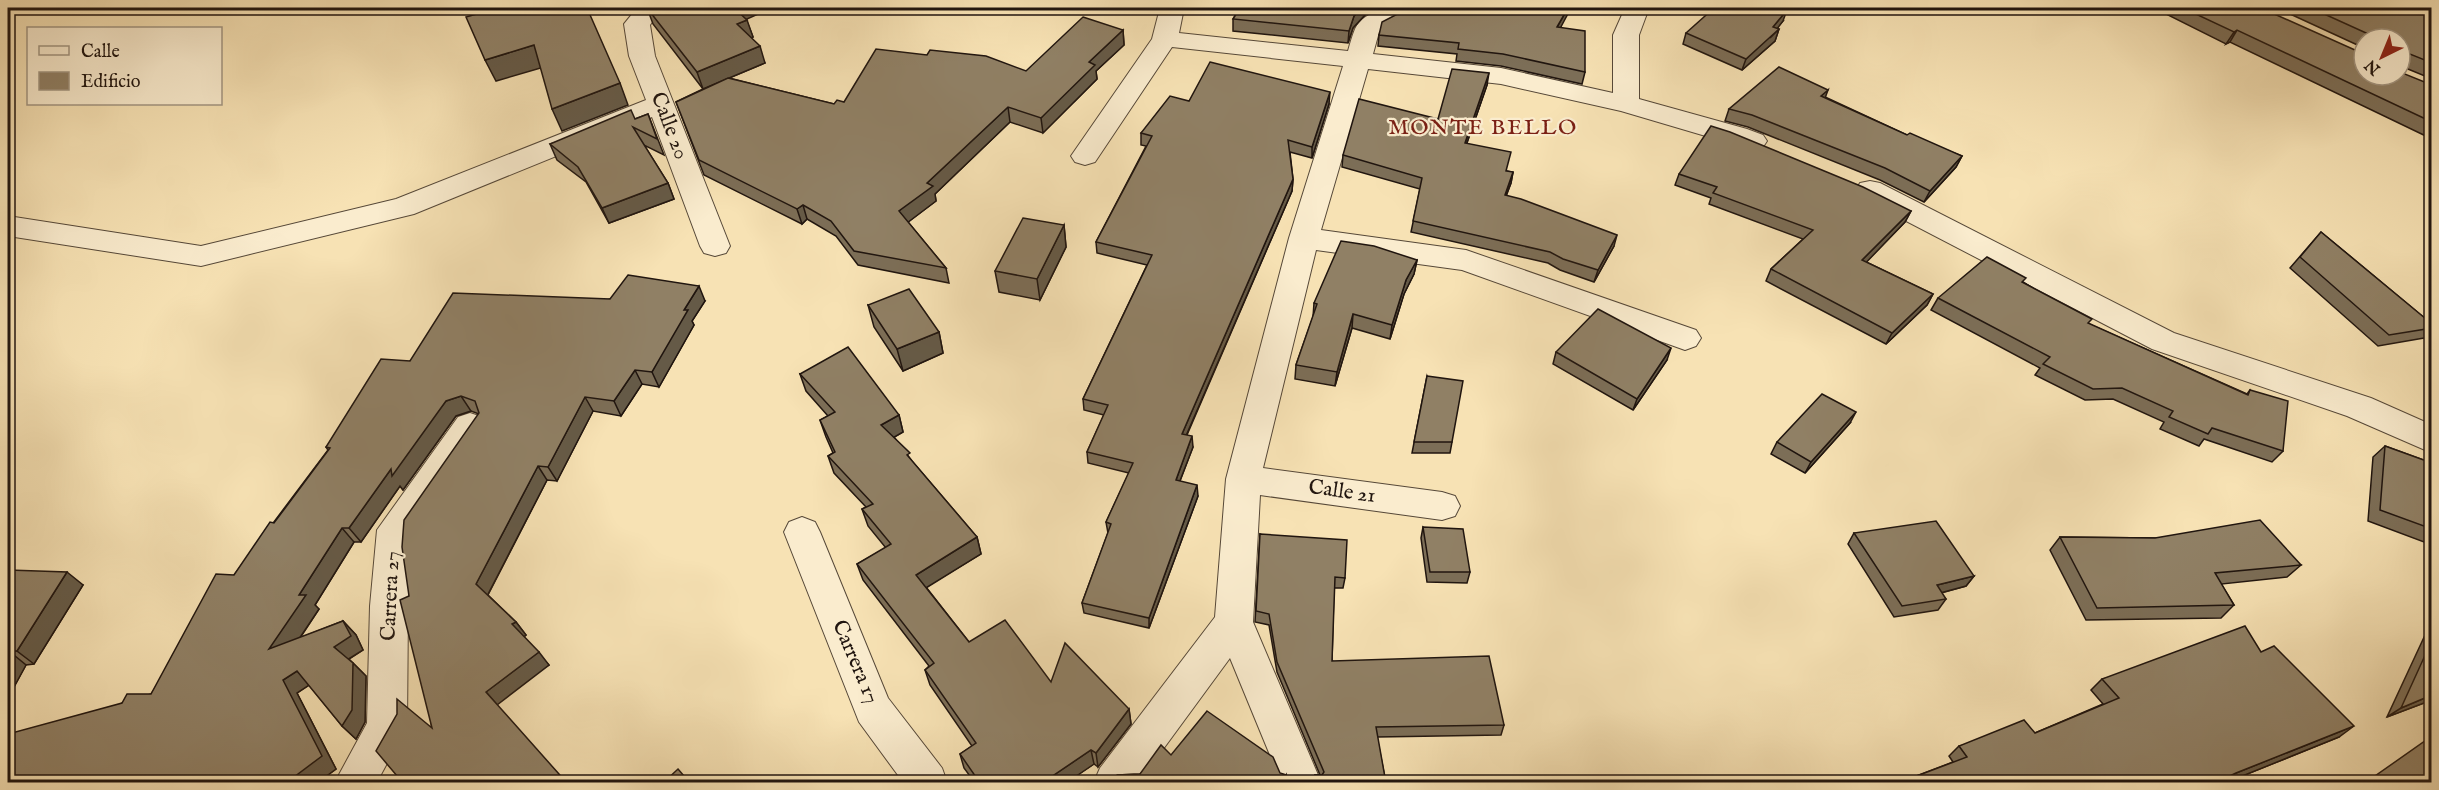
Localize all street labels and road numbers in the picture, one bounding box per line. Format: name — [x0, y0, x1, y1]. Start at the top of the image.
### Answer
street label: Calle 20 — [644, 89, 694, 163]
street label: Calle 21 — [1307, 474, 1377, 510]
street label: Carrera 27 — [375, 550, 407, 642]
street label: Carrera 17 — [825, 616, 885, 708]

